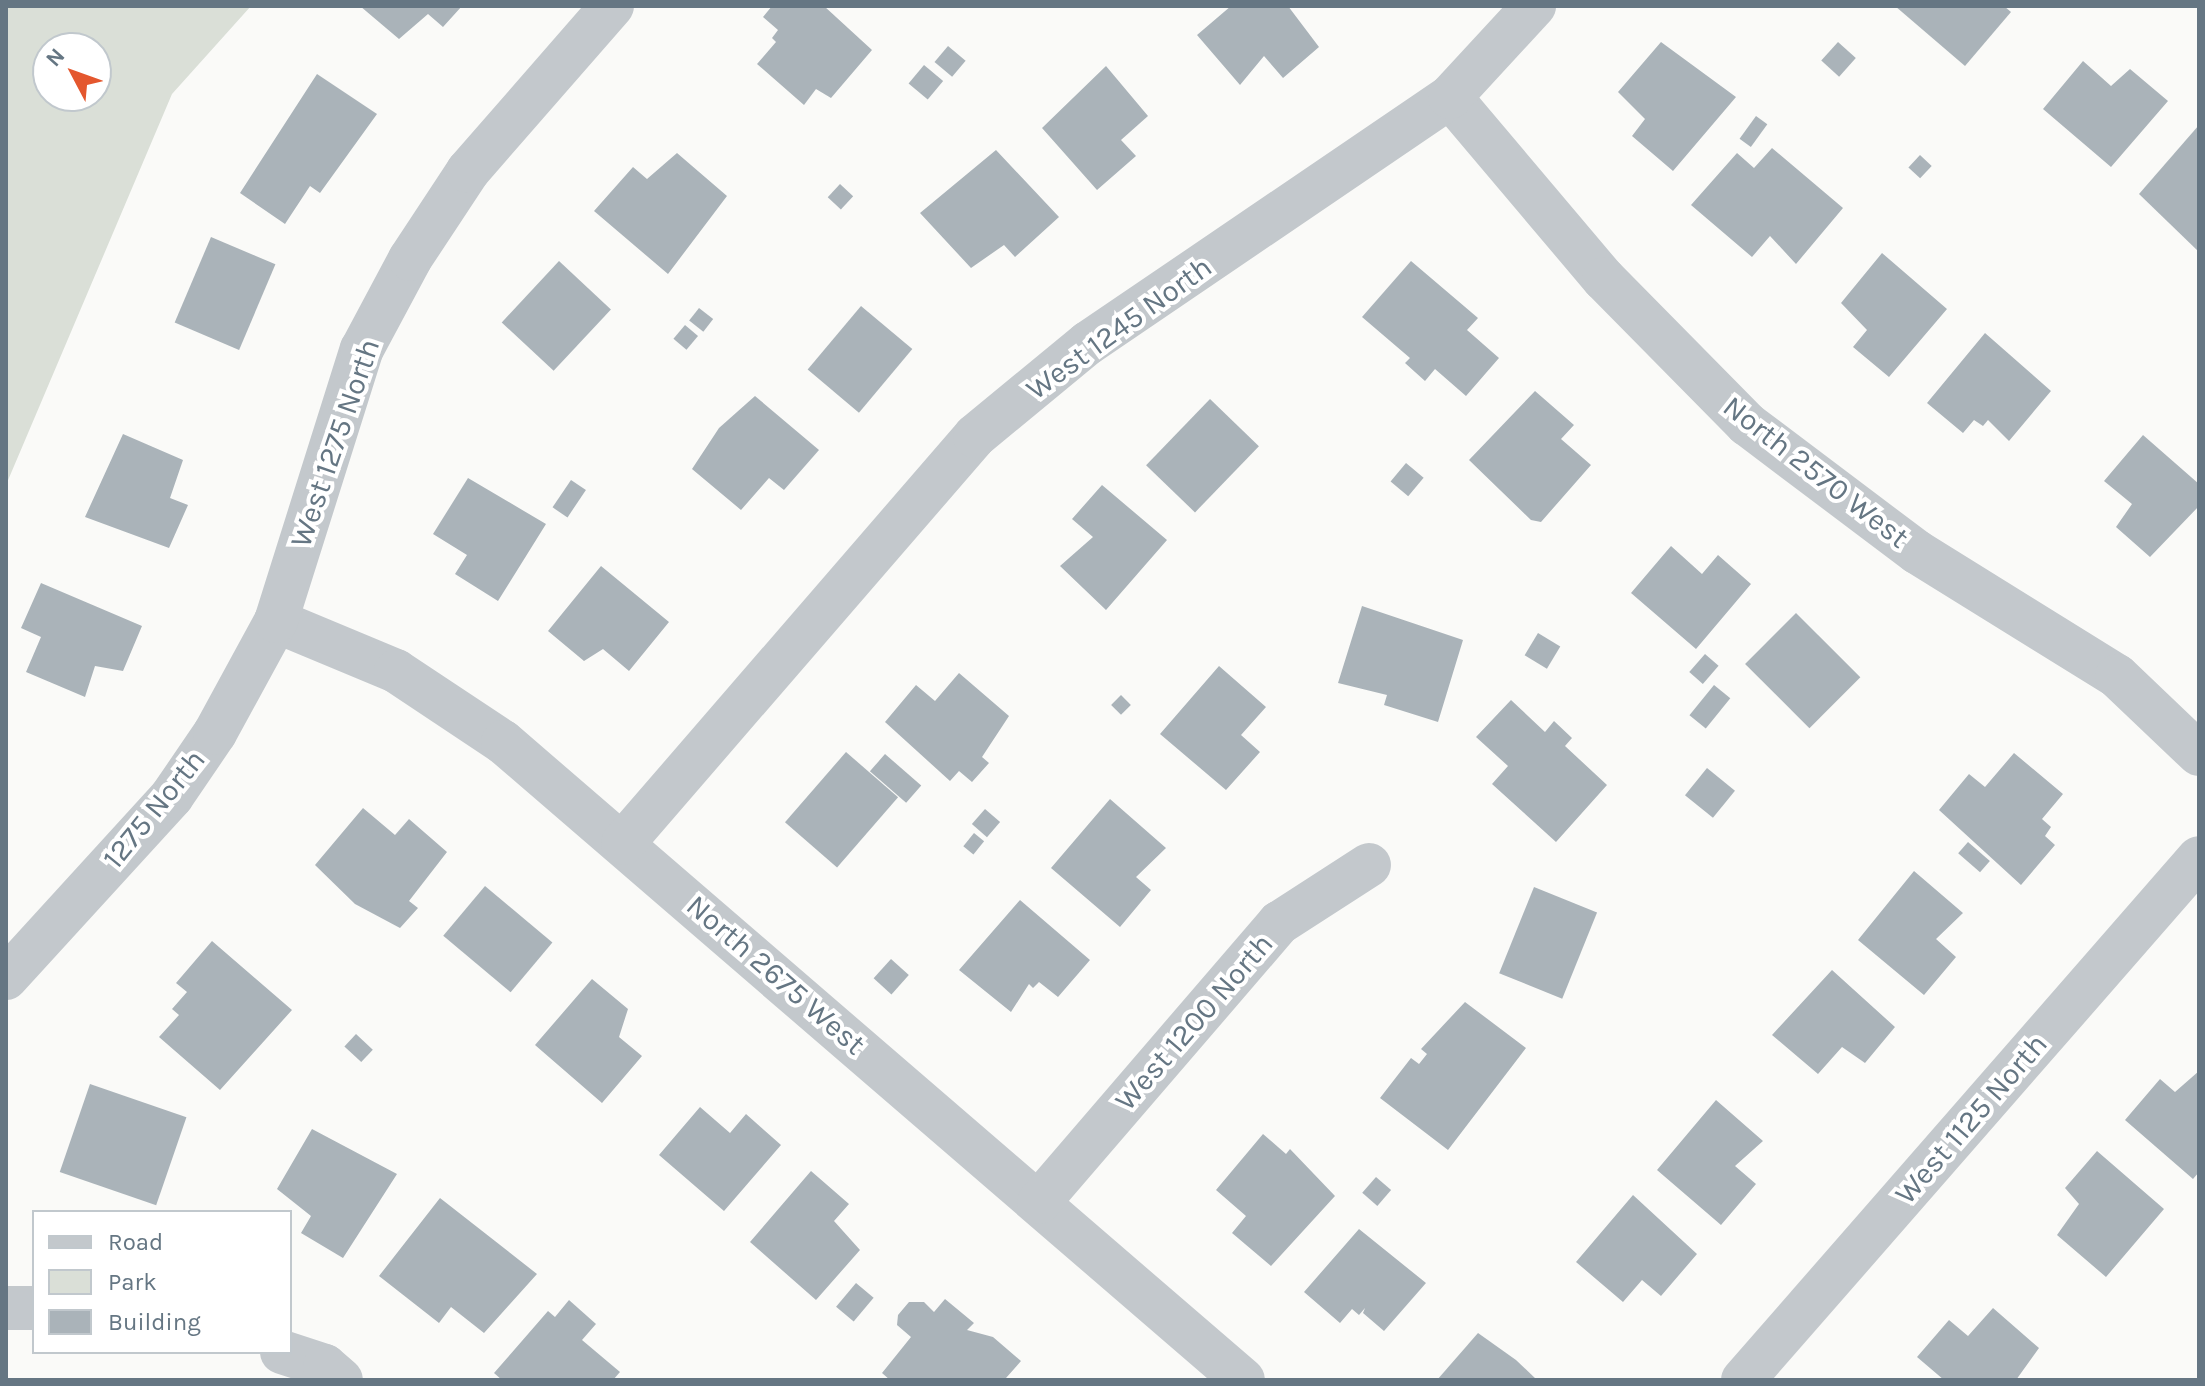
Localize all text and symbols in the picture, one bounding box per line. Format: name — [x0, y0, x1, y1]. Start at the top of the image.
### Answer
north arrow — [32, 32, 112, 112]
text: N — [40, 43, 70, 72]
street label: West 1245 North — [1019, 249, 1219, 407]
street label: West 1275 North — [282, 334, 388, 552]
street label: North 2570 West — [1716, 388, 1916, 556]
street label: 1275 North — [95, 742, 213, 876]
street label: North 2675 West — [679, 888, 873, 1062]
street label: West 1200 North — [1107, 926, 1281, 1118]
street label: West 1125 North — [1887, 1026, 2055, 1212]
legend — [32, 1210, 292, 1354]
text: Road — [108, 1228, 163, 1256]
text: Park — [108, 1268, 157, 1296]
text: Building — [108, 1308, 201, 1336]

